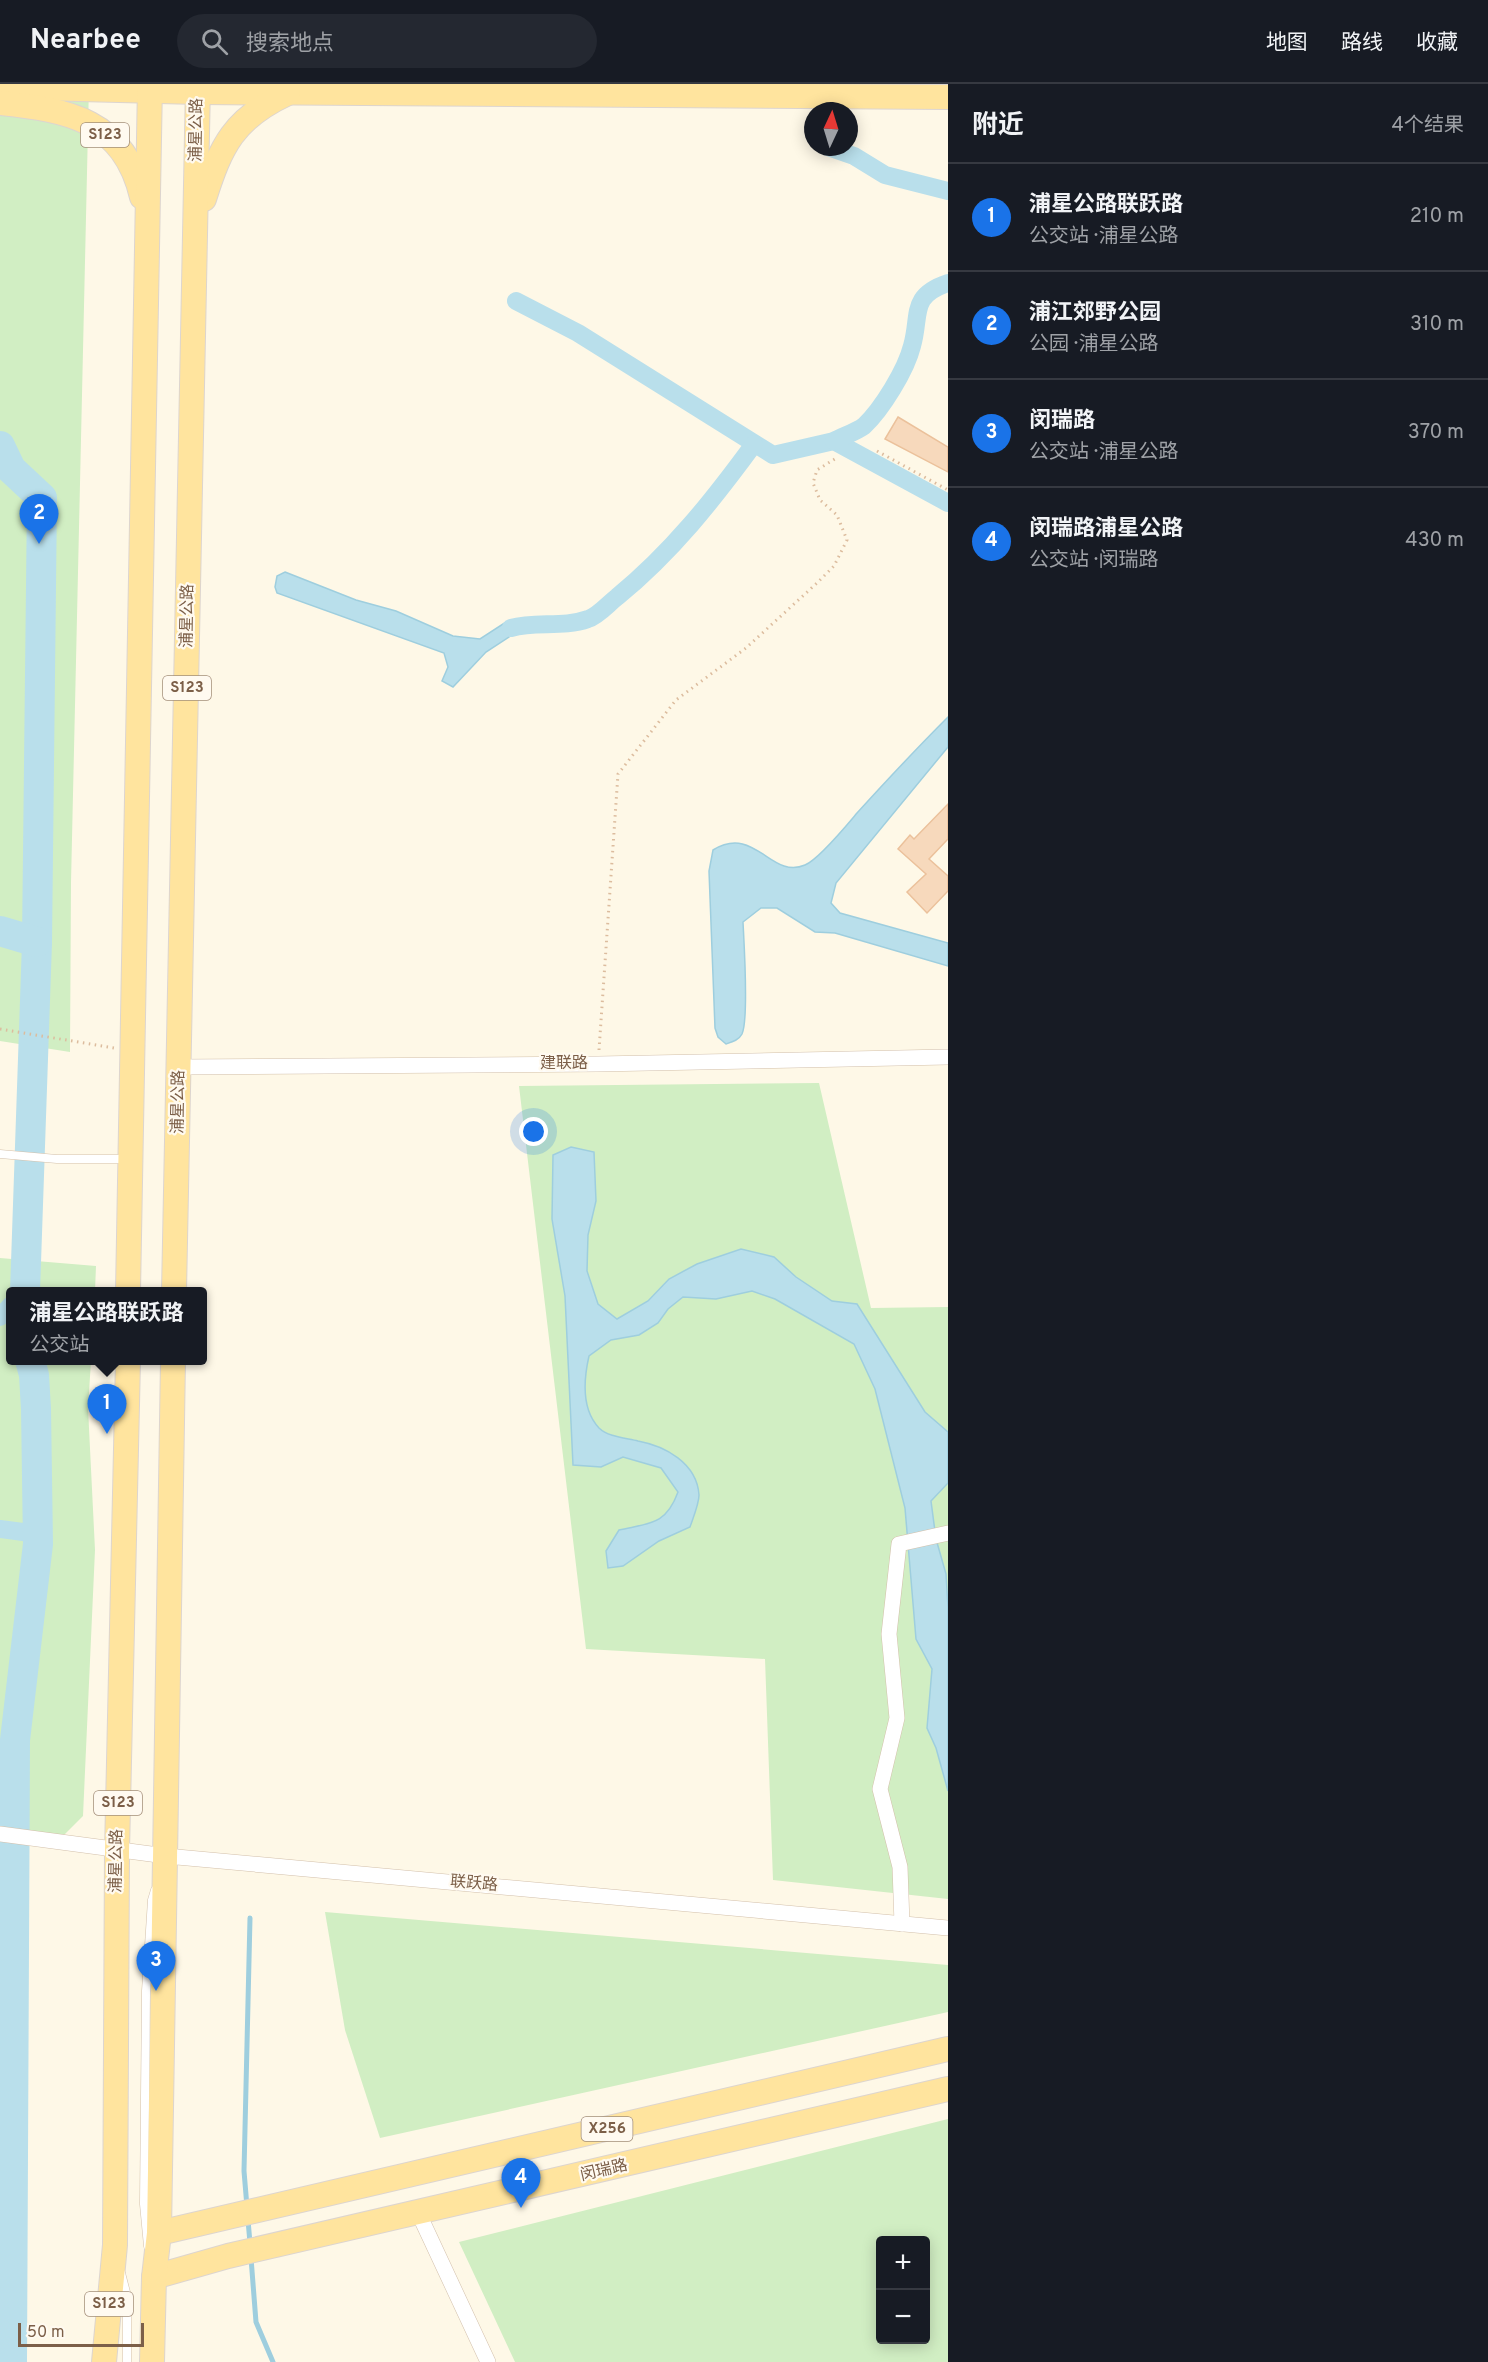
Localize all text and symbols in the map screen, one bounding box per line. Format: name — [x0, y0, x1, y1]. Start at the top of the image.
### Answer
search box — [177, 14, 597, 68]
text: Nearbee — [30, 23, 141, 59]
icon: search — [198, 25, 231, 58]
text: 地图 — [1266, 30, 1308, 57]
text: 路线 — [1341, 30, 1383, 57]
text: 收藏 — [1416, 30, 1458, 57]
text: 搜索地点 — [246, 31, 334, 58]
street label: 浦星公路 — [186, 98, 208, 162]
north arrow — [804, 102, 858, 156]
text: 附近 — [972, 110, 1024, 143]
text: 4个结果 — [1392, 113, 1464, 139]
road number: S123 — [81, 123, 129, 147]
text: 浦星公路联跃路 — [1029, 192, 1183, 219]
text: 1 — [988, 204, 996, 230]
text: 210 m — [1410, 204, 1464, 230]
text: 公交站 · 浦星公路 — [1029, 224, 1178, 250]
text: 浦江郊野公园 — [1029, 300, 1161, 327]
text: 2 — [985, 312, 998, 338]
text: 310 m — [1410, 312, 1464, 338]
text: 公园 · 浦星公路 — [1029, 332, 1158, 358]
text: 闵瑞路 — [1029, 408, 1095, 435]
text: 3 — [986, 420, 998, 446]
text: 370 m — [1408, 420, 1464, 446]
text: 公交站 · 浦星公路 — [1029, 440, 1178, 466]
pin: 2 — [20, 494, 58, 544]
text: 闵瑞路浦星公路 — [1029, 516, 1183, 543]
text: 4 — [985, 528, 998, 554]
text: 430 m — [1405, 528, 1464, 554]
text: 公交站 · 闵瑞路 — [1029, 548, 1158, 574]
street label: 浦星公路 — [177, 584, 199, 648]
road number: S123 — [163, 676, 211, 700]
street label: 建联路 — [540, 1054, 588, 1074]
street label: 浦星公路 — [168, 1070, 190, 1134]
your location — [519, 1117, 548, 1146]
popup — [6, 1287, 207, 1365]
text: 浦星公路联跃路 — [29, 1301, 184, 1328]
text: 公交站 — [29, 1333, 89, 1359]
pin: 1 — [88, 1384, 126, 1434]
road number: S123 — [94, 1791, 142, 1815]
street label: 浦星公路 — [106, 1829, 128, 1893]
street label: 联跃路 — [449, 1872, 499, 1896]
pin: 3 — [136, 1942, 176, 1991]
road number: X256 — [582, 2117, 632, 2141]
street label: 闵瑞路 — [578, 2156, 630, 2186]
pin: 4 — [502, 2158, 540, 2208]
map controls — [876, 2236, 930, 2344]
button: + — [876, 2236, 930, 2290]
button: − — [876, 2290, 930, 2344]
road number: S123 — [85, 2292, 133, 2316]
scale bar — [18, 2320, 144, 2348]
text: 50 m — [27, 2323, 65, 2343]

